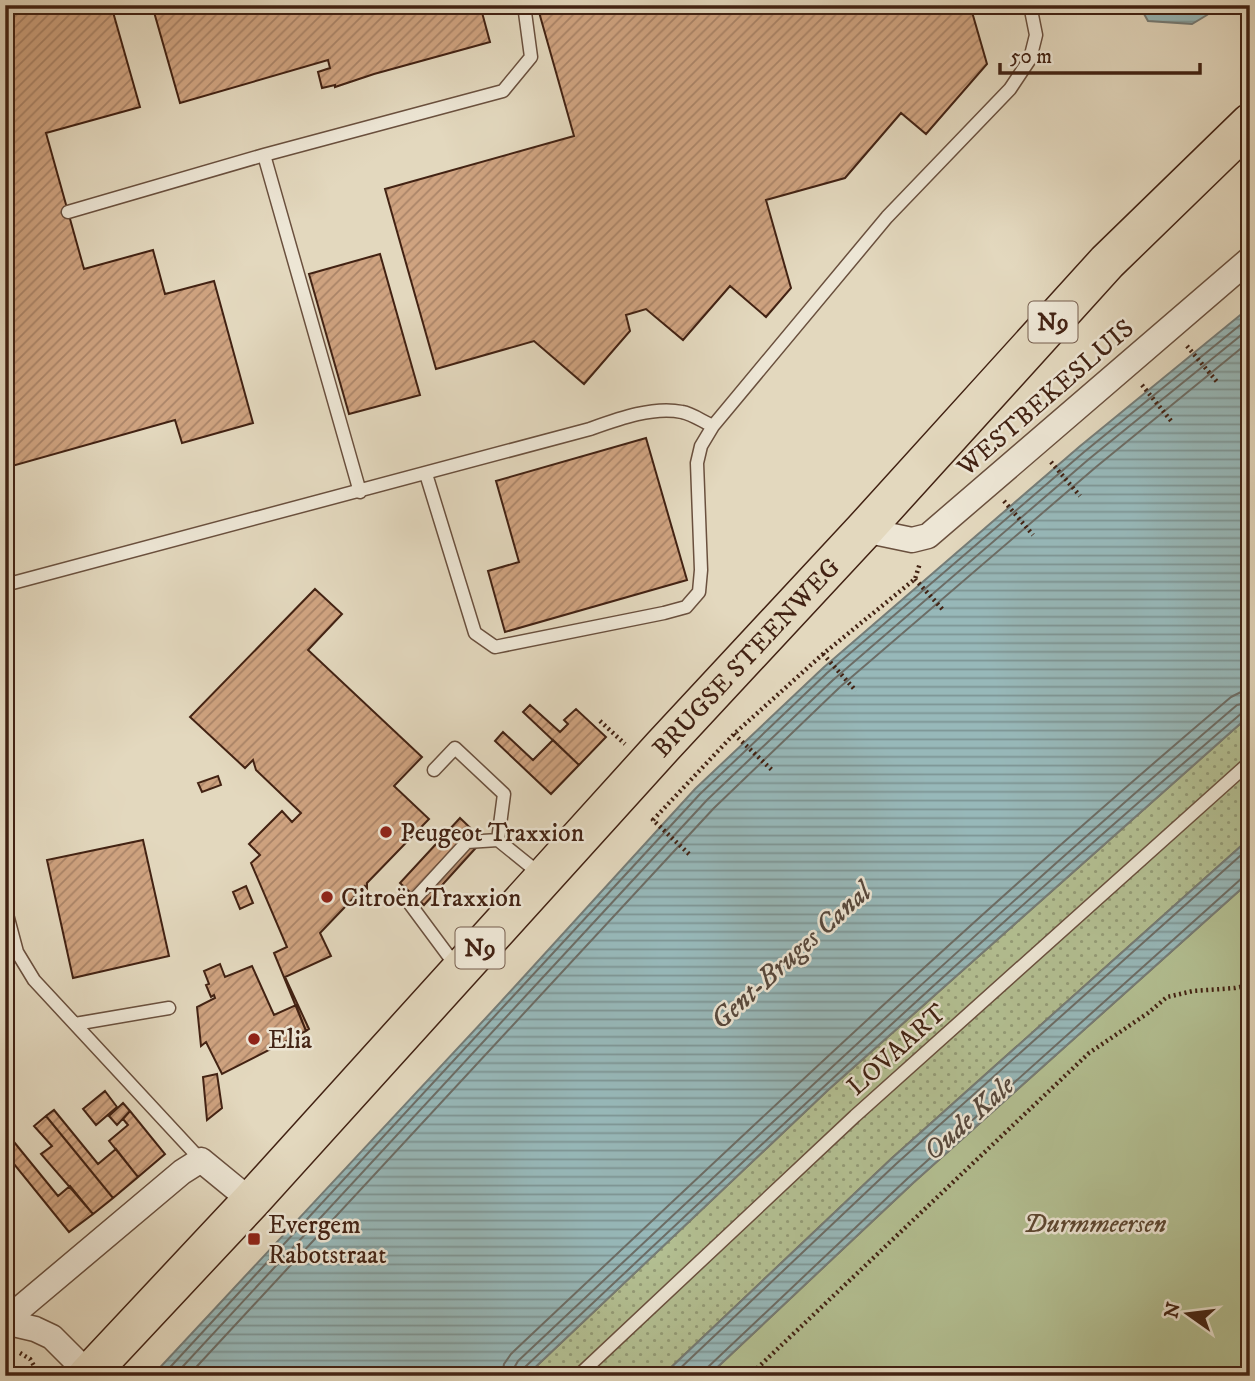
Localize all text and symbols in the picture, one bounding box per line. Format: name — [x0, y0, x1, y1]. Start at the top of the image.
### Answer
scale bar — [1000, 32, 1199, 76]
text: 50 m — [1010, 44, 1052, 70]
road number: N9 — [1028, 302, 1078, 342]
street label: WESTBEKESLUIS — [950, 312, 1141, 485]
street label: BRUGSE STEENWEG — [646, 551, 848, 765]
place label: Peugeot Traxxion — [400, 817, 585, 850]
marker: Peugeot Traxxion — [378, 824, 394, 840]
water label: Gent-Bruges Canal — [703, 873, 881, 1037]
place label: Citroën Traxxion — [341, 882, 522, 915]
marker: Citroën Traxxion — [319, 889, 335, 905]
road number: N9 — [456, 928, 504, 968]
street label: LOVAART — [840, 997, 954, 1103]
place label: Elia — [268, 1024, 312, 1057]
marker: Elia — [246, 1031, 262, 1047]
water label: Oude Kale — [916, 1067, 1023, 1168]
park label: Durmmeersen — [1024, 1208, 1166, 1241]
place label: Evergem Rabotstraat — [268, 1209, 387, 1272]
marker: Evergem Rabotstraat — [246, 1231, 262, 1247]
north arrow — [1154, 1280, 1224, 1350]
text: N — [1160, 1300, 1186, 1321]

